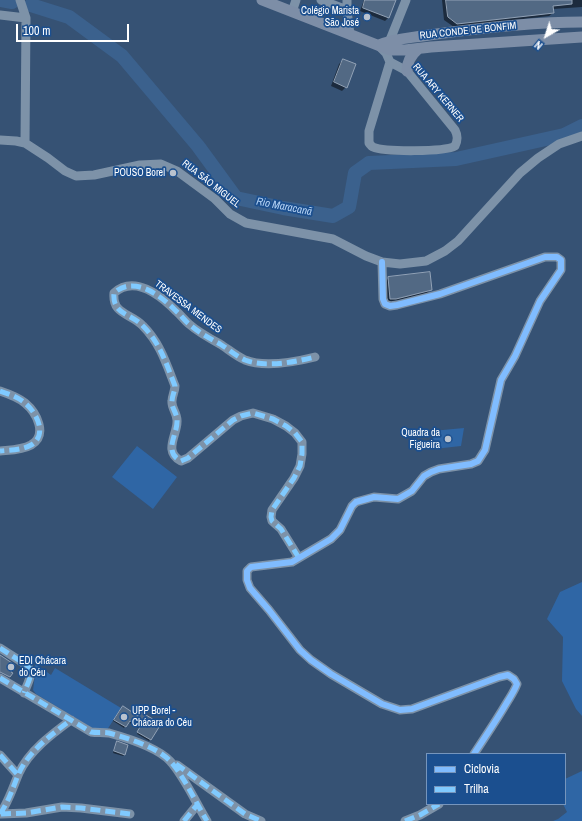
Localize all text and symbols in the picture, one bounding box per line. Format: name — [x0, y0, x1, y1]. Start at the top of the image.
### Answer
place label: Colégio Marista São José — [301, 5, 359, 28]
marker: Colégio Marista São José — [362, 12, 372, 22]
scale bar — [18, 16, 131, 42]
north arrow — [526, 16, 566, 56]
street label: RUA CONDE DE BONFIM — [419, 20, 517, 42]
text: 100 m — [23, 23, 50, 39]
text: N — [532, 38, 545, 53]
street label: RUA ARY KERNER — [410, 61, 466, 125]
street label: RUA SÃO MIGUEL — [179, 158, 243, 210]
place label: POUSO Borel — [114, 167, 165, 179]
marker: POUSO Borel — [168, 168, 178, 178]
water label: Rio Maracanã — [255, 195, 313, 219]
street label: TRAVESSA MENDES — [152, 278, 224, 336]
place label: Quadra da Figueira — [401, 427, 440, 450]
marker: Quadra da Figueira — [443, 434, 453, 444]
place label: EDI Chácara do Céu — [19, 655, 66, 678]
marker: EDI Chácara do Céu — [6, 662, 16, 672]
place label: UPP Borel - Chácara do Céu — [132, 705, 192, 728]
marker: UPP Borel - Chácara do Céu — [119, 712, 129, 722]
legend — [426, 753, 566, 805]
text: Ciclovia — [464, 761, 500, 777]
text: Trilha — [464, 781, 489, 797]

